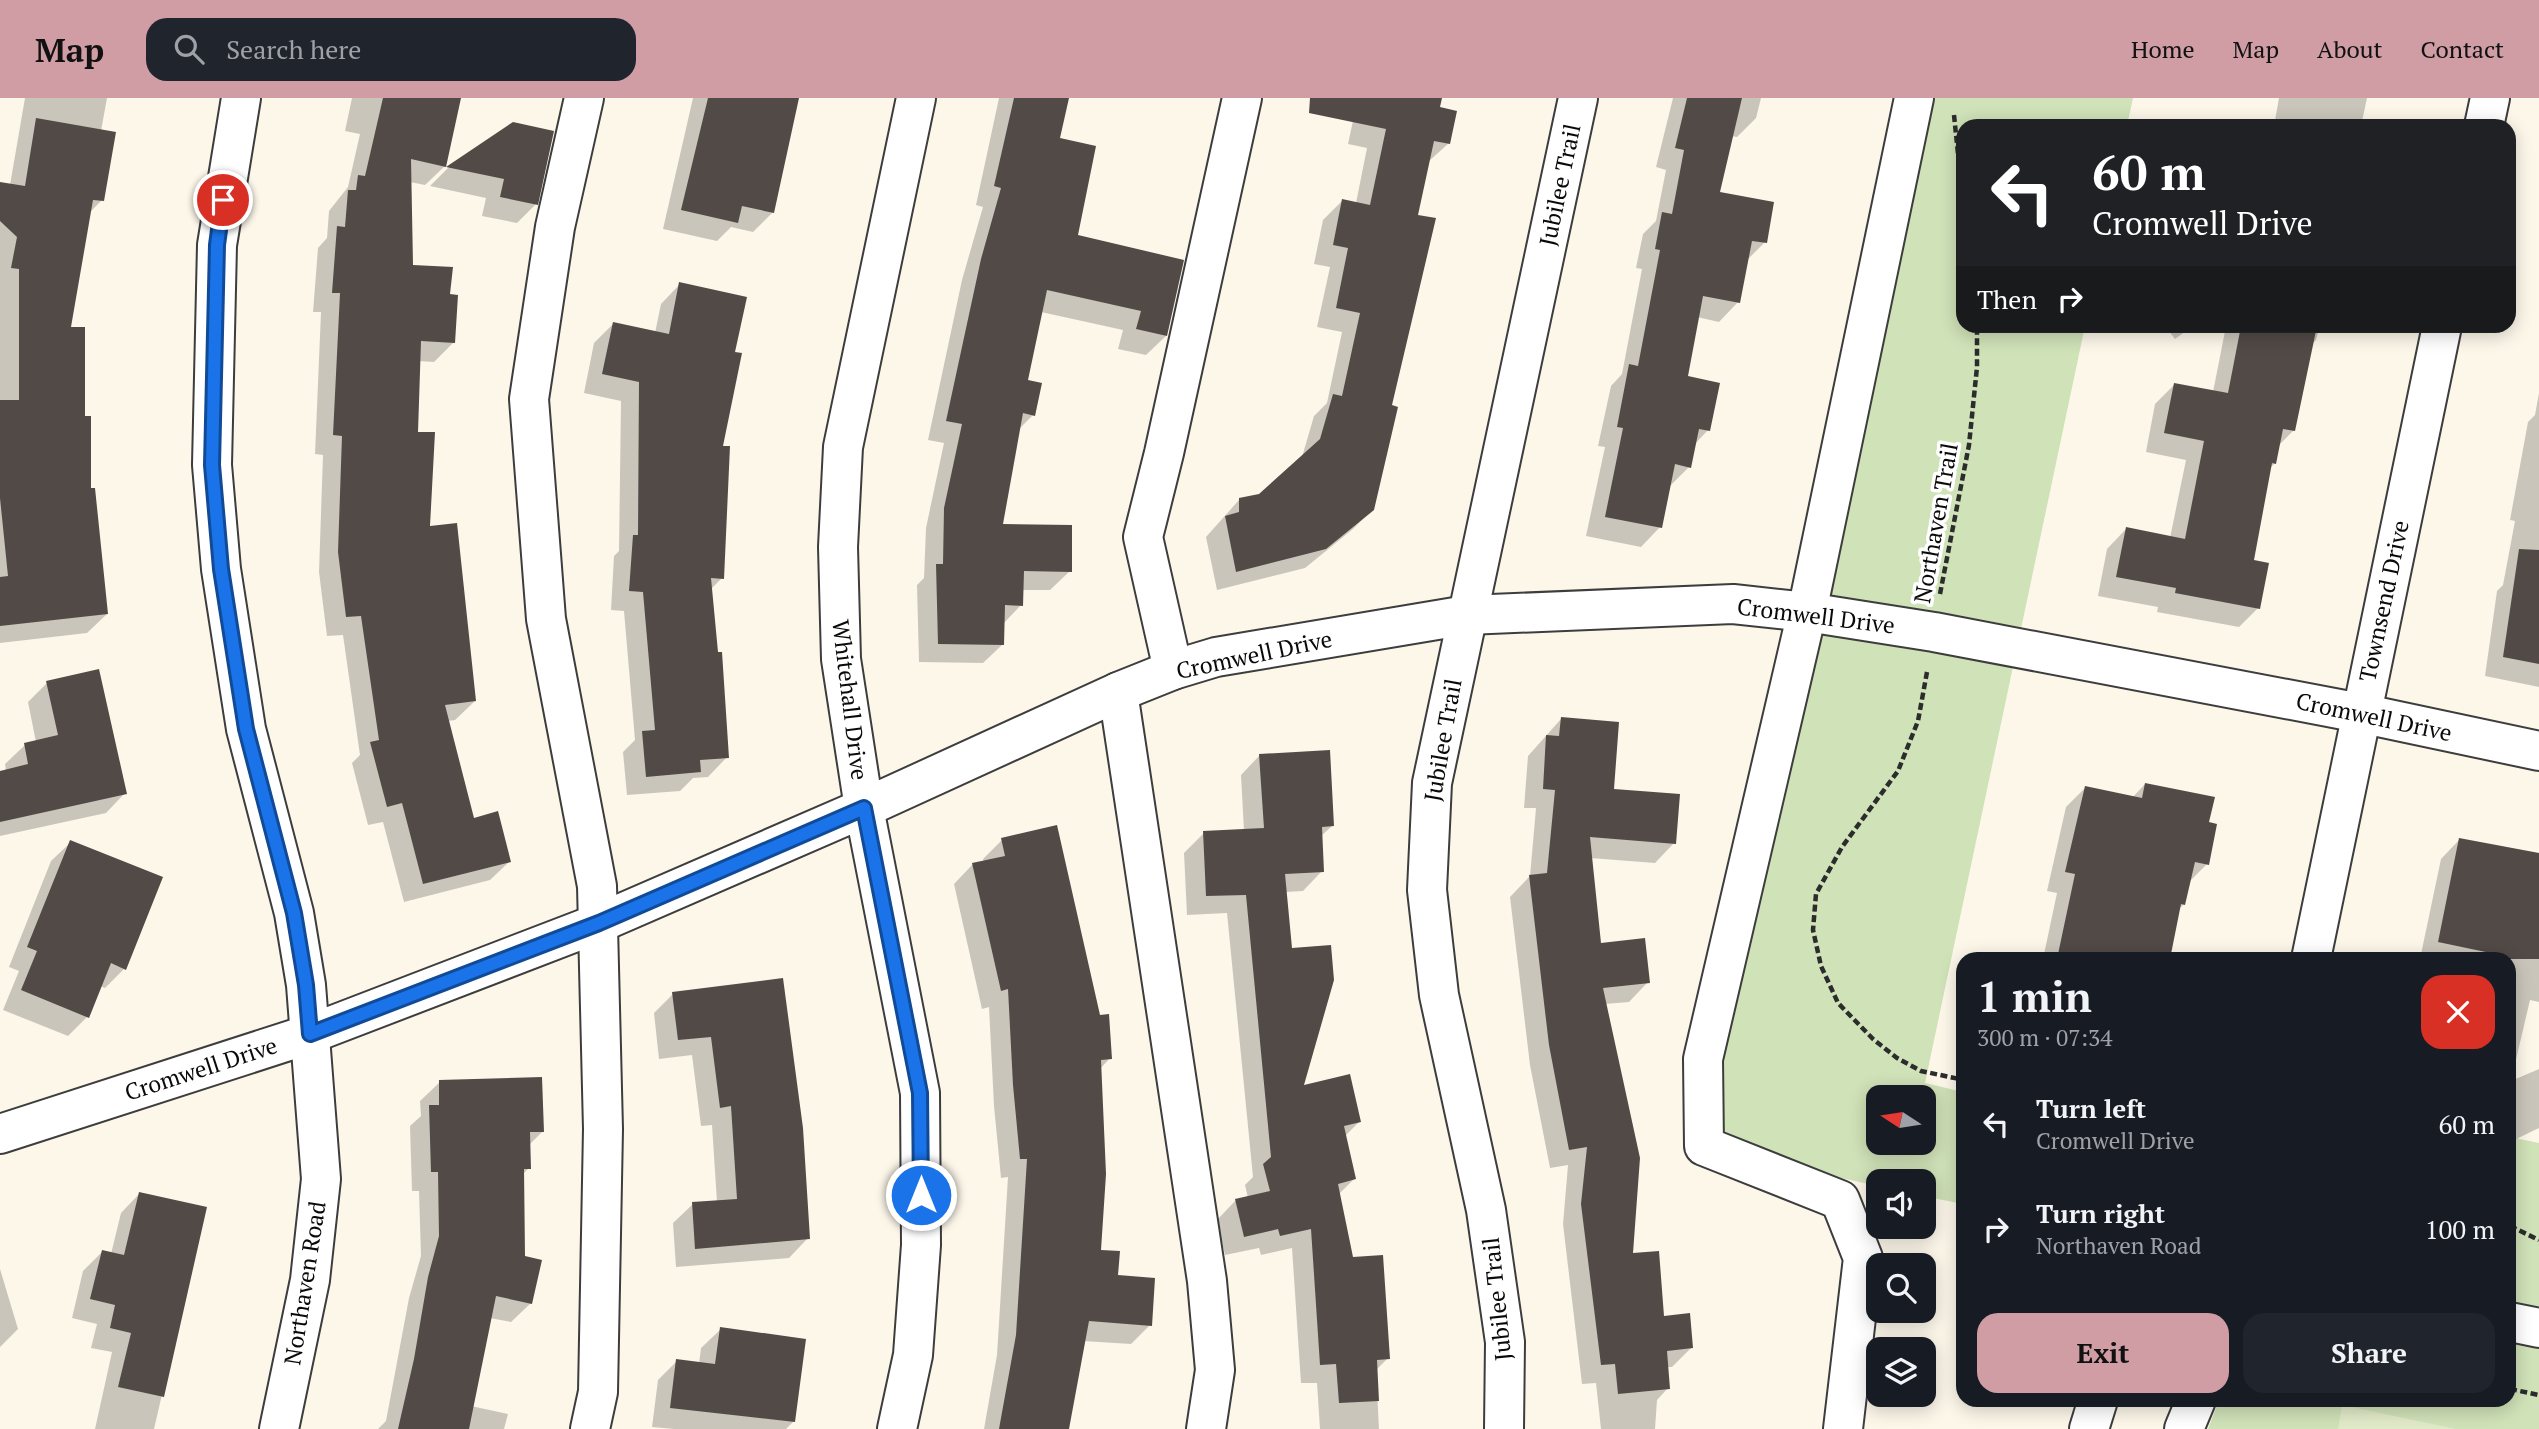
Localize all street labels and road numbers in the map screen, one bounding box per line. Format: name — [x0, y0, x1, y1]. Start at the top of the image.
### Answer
street label: Jubilee Trail — [1531, 121, 1588, 249]
street label: Northaven Trail — [1906, 440, 1965, 605]
street label: Townsend Drive — [2351, 517, 2416, 684]
street label: Cromwell Drive — [1735, 590, 1897, 641]
street label: Whitehall Drive — [825, 618, 876, 782]
street label: Cromwell Drive — [1173, 623, 1335, 686]
street label: Jubilee Trail — [1416, 676, 1469, 804]
street label: Cromwell Drive — [2293, 685, 2455, 748]
street label: Cromwell Drive — [121, 1029, 281, 1108]
street label: Northaven Road — [276, 1199, 333, 1367]
street label: Jubilee Trail — [1475, 1236, 1518, 1362]

